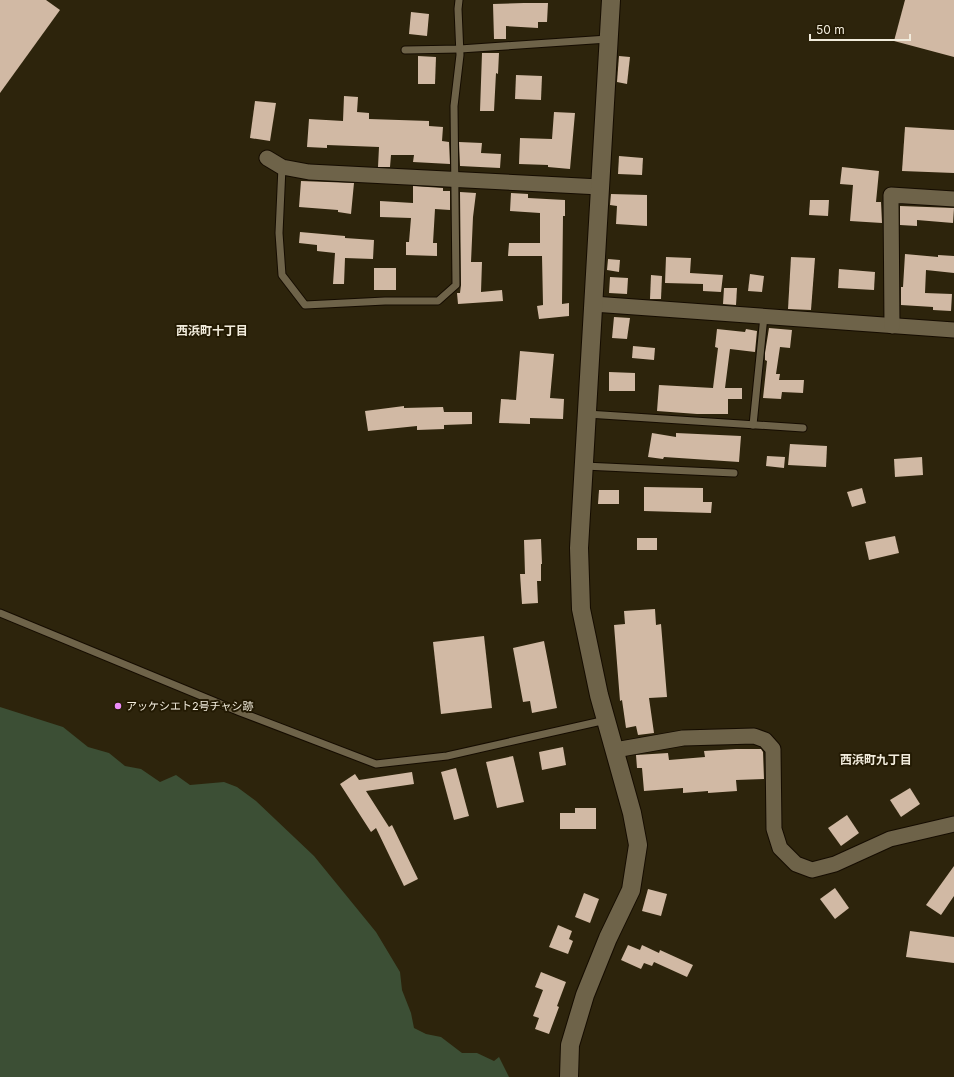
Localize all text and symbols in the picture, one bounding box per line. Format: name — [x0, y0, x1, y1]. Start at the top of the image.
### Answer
scale bar — [810, 16, 910, 42]
text: 50 m — [816, 22, 845, 37]
district label: 西浜町十丁目 — [176, 323, 248, 338]
place label: アッケシエト2号チャシ跡 — [126, 699, 254, 713]
marker: アッケシエト2号チャシ跡 — [113, 701, 123, 711]
district label: 西浜町九丁目 — [840, 752, 912, 767]

